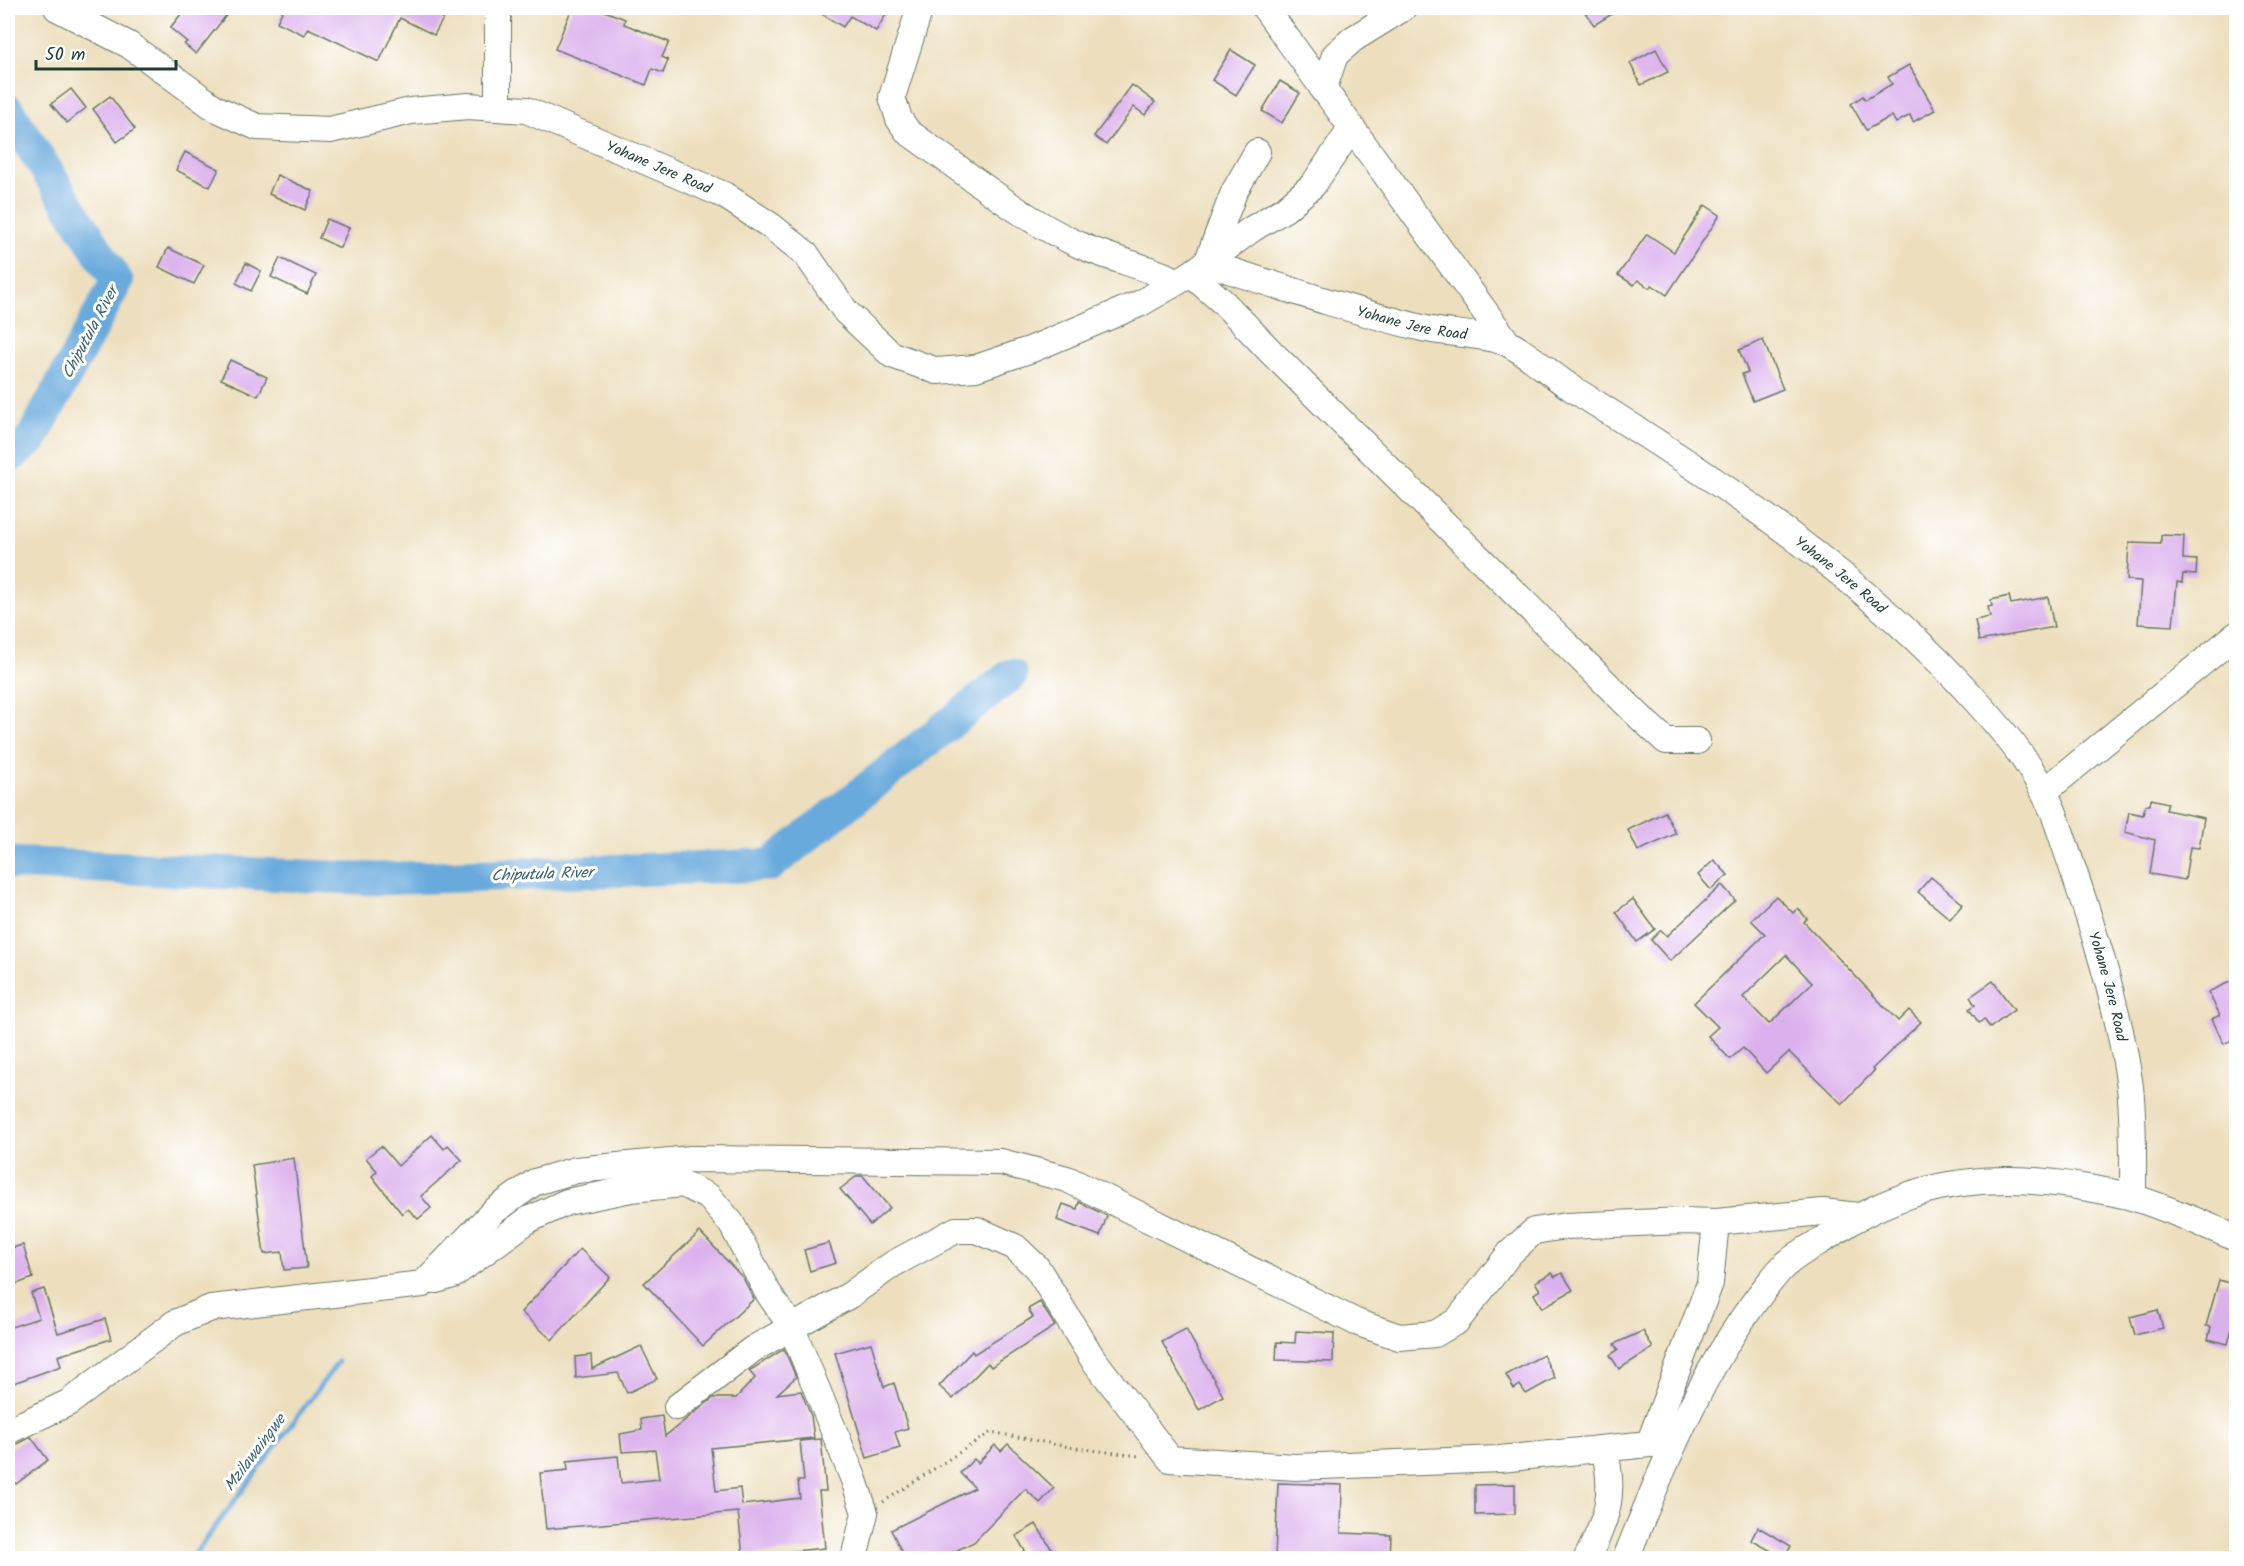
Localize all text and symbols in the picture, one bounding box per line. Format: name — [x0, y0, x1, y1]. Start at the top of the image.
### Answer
scale bar — [36, 33, 176, 71]
text: 50 m — [45, 41, 85, 70]
street label: Yohane Jere Road — [602, 135, 716, 202]
water label: Chiputula River — [55, 279, 127, 383]
street label: Yohane Jere Road — [1353, 300, 1469, 347]
street label: Yohane Jere Road — [1789, 531, 1892, 621]
water label: Chiputula River — [491, 860, 597, 889]
street label: Yohane Jere Road — [2081, 929, 2133, 1044]
water label: Mzilawaingwe — [218, 1408, 294, 1497]

